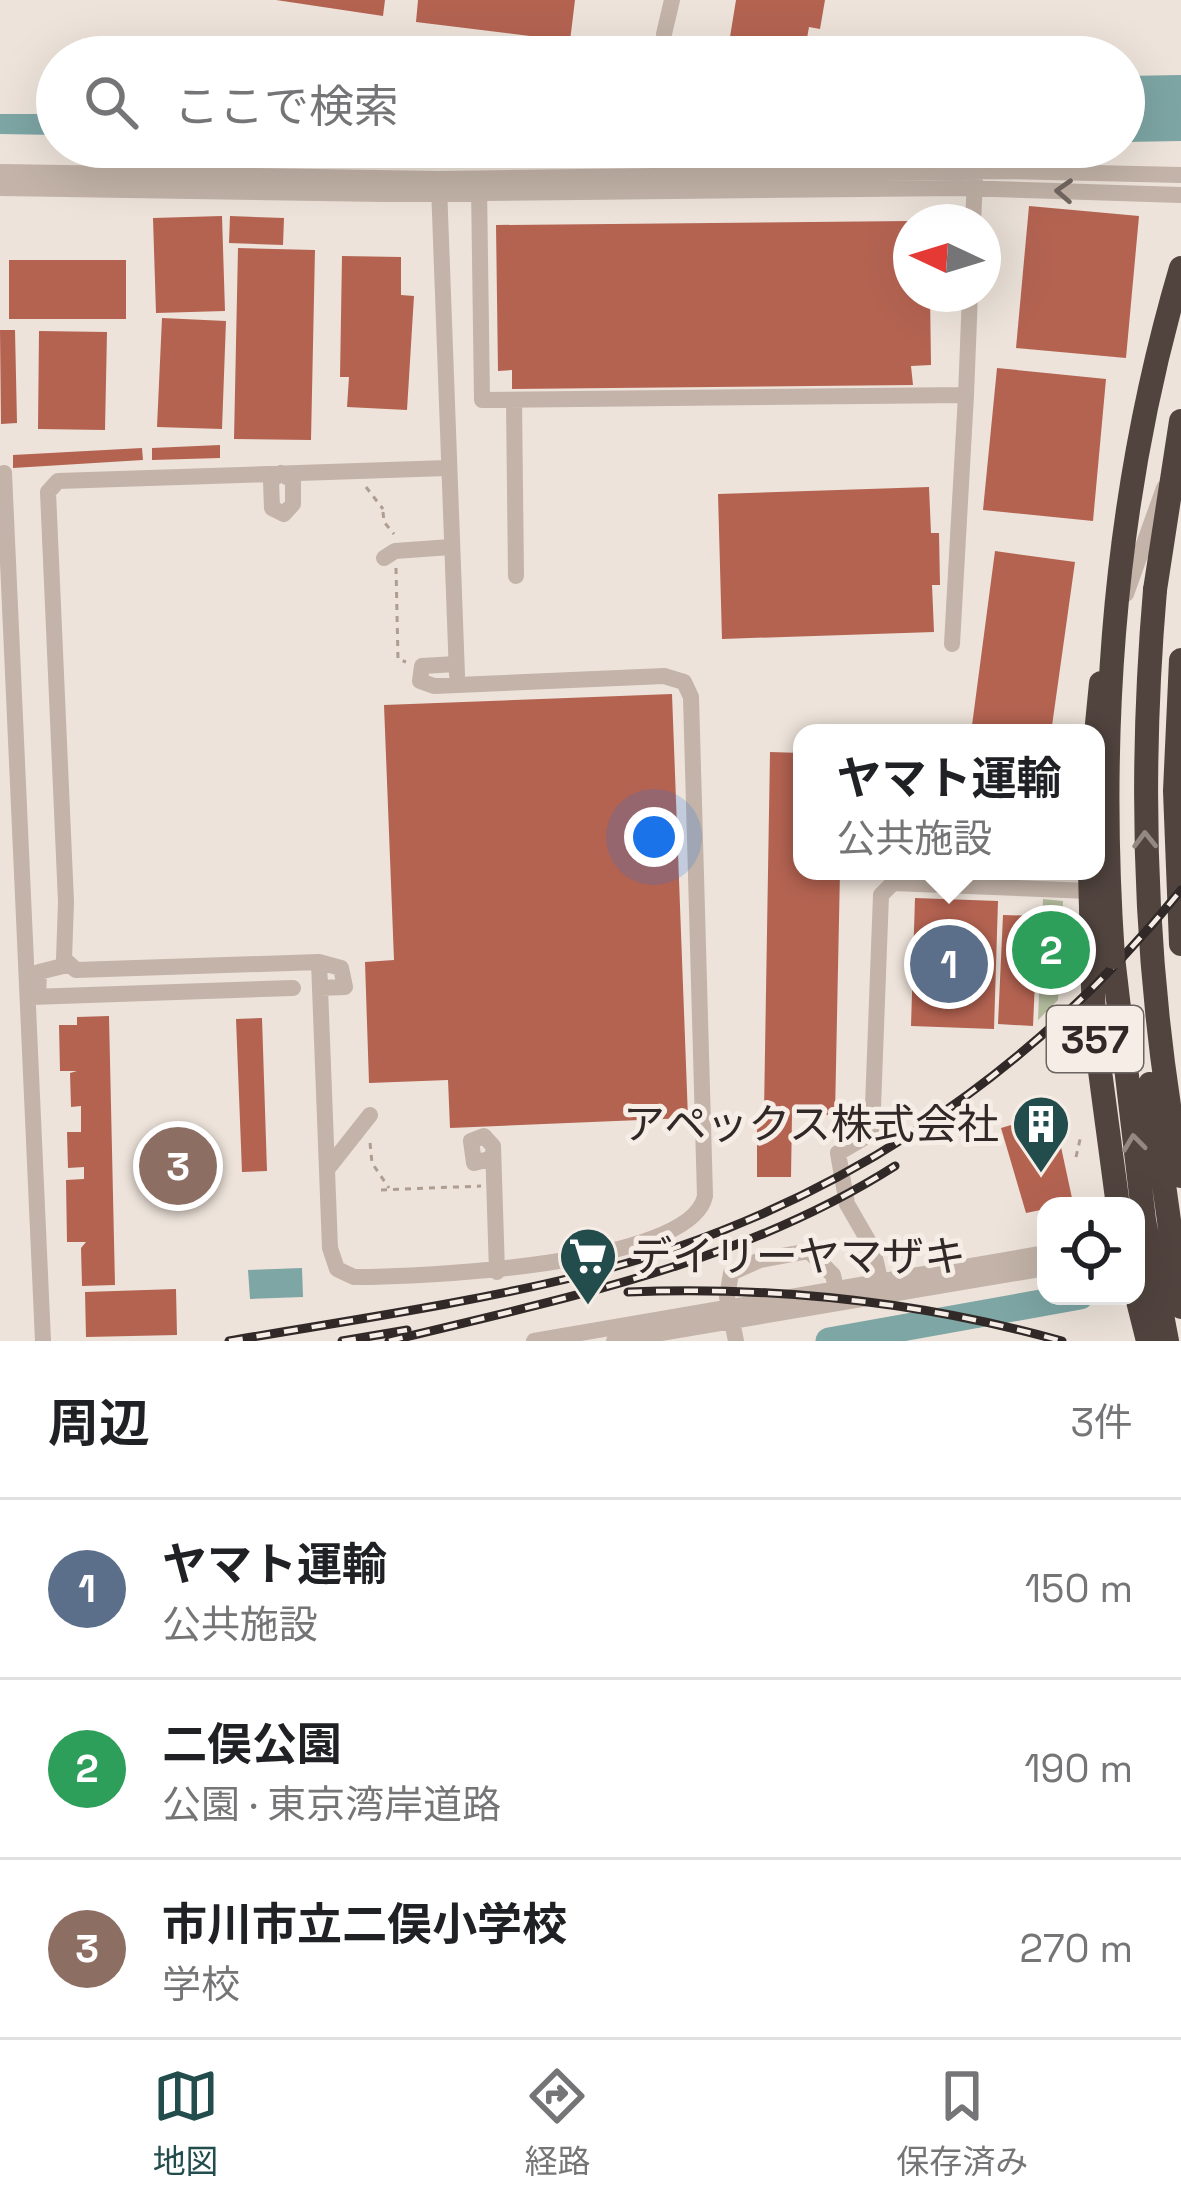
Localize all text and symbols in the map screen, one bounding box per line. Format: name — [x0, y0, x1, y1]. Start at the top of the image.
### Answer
search box — [36, 36, 1145, 168]
icon: search — [78, 69, 144, 135]
text: ここで検索 — [174, 78, 399, 135]
one-way arrow — [1054, 179, 1073, 205]
north arrow — [893, 204, 1001, 312]
popup — [793, 724, 1105, 880]
text: ヤマト運輸 — [836, 750, 1062, 807]
your location — [624, 807, 684, 867]
text: 公共施設 — [836, 814, 993, 863]
one-way arrow — [1132, 830, 1158, 849]
pin: 2 — [1012, 905, 1090, 995]
pin: 1 — [910, 919, 988, 1009]
road number: 357 — [1047, 1006, 1143, 1072]
building icon: アペックス株式会社 — [1010, 1093, 1072, 1175]
place label: アペックス株式会社 — [623, 1098, 999, 1151]
pin: 3 — [139, 1121, 217, 1211]
one-way arrow — [1122, 1133, 1148, 1153]
map controls — [1037, 1197, 1145, 1305]
button: locate — [1037, 1197, 1145, 1305]
supermarket icon: デイリーヤマザキ — [557, 1225, 619, 1307]
place label: デイリーヤマザキ — [630, 1230, 966, 1283]
text: 周辺 — [48, 1391, 150, 1456]
text: 3件 — [1070, 1398, 1133, 1447]
text: ヤマト運輸 — [162, 1536, 387, 1593]
text: 1 — [78, 1564, 96, 1613]
text: 150 m — [1025, 1564, 1133, 1613]
text: 公共施設 — [162, 1600, 318, 1649]
text: 二俣公園 — [162, 1716, 342, 1773]
text: 2 — [75, 1744, 99, 1793]
text: 190 m — [1024, 1744, 1133, 1793]
text: 公園 · 東京湾岸道路 — [162, 1780, 501, 1829]
text: 市川市立二俣小学校 — [162, 1896, 567, 1953]
text: 3 — [75, 1924, 99, 1973]
text: 270 m — [1020, 1924, 1133, 1973]
text: 学校 — [162, 1960, 240, 2009]
tab: 地図 — [153, 2063, 219, 2183]
tab: 経路 — [524, 2063, 590, 2183]
tab: 保存済み — [896, 2063, 1028, 2183]

